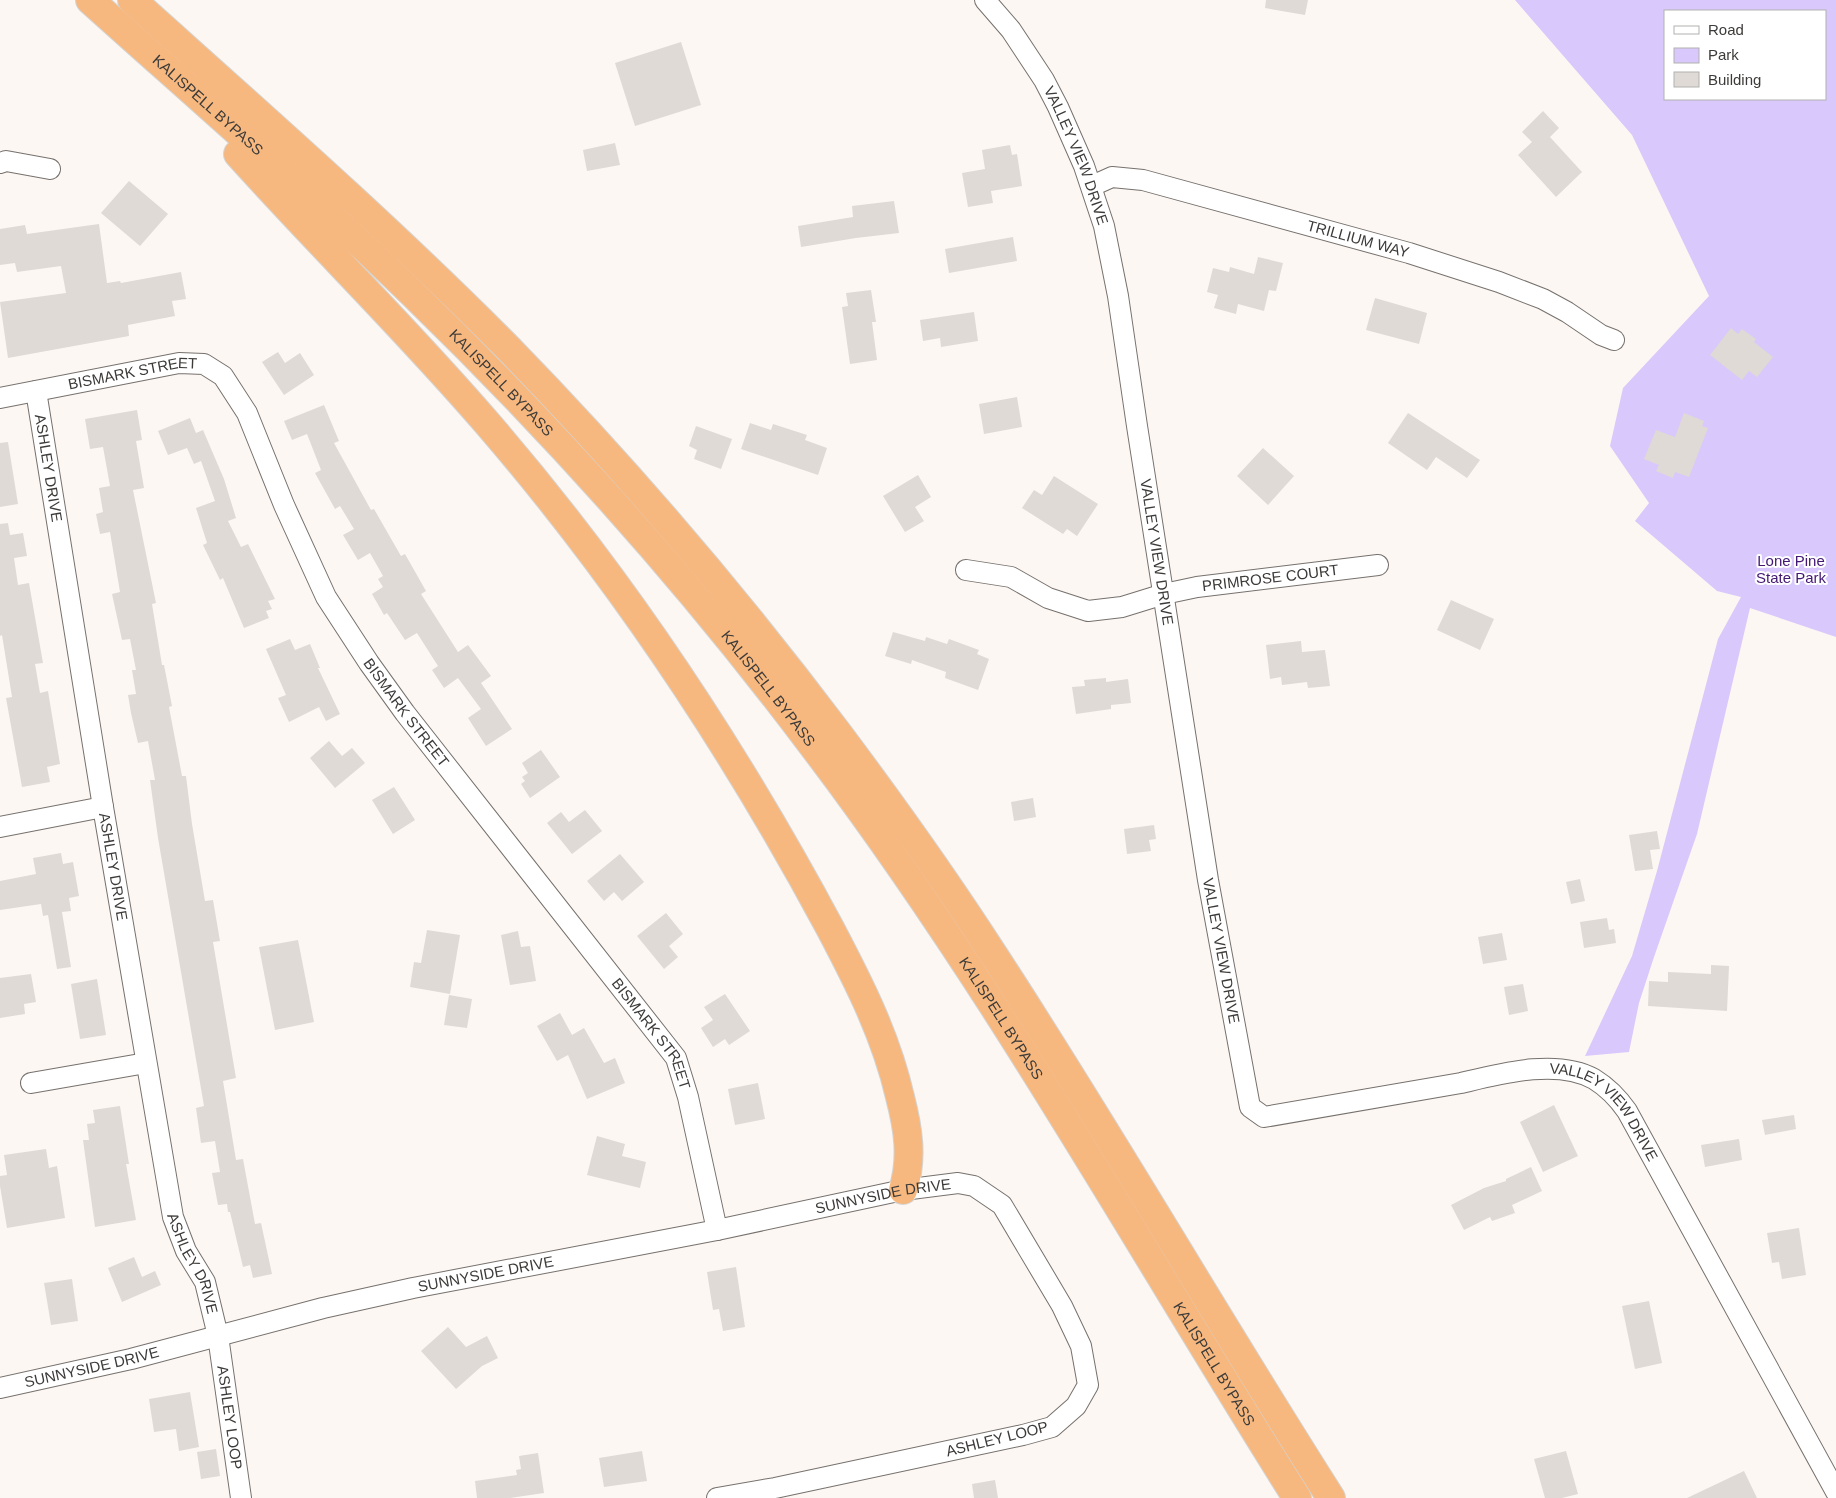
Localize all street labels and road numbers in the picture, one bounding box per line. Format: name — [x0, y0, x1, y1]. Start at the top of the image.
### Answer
street label: KALISPELL BYPASS — [149, 51, 267, 158]
street label: VALLEY VIEW DRIVE — [1041, 83, 1112, 227]
street label: TRILLIUM WAY — [1305, 216, 1411, 261]
street label: KALISPELL BYPASS — [446, 326, 557, 439]
street label: BISMARK STREET — [66, 354, 197, 393]
street label: ASHLEY DRIVE — [32, 413, 66, 523]
street label: VALLEY VIEW DRIVE — [1137, 477, 1177, 626]
street label: PRIMROSE COURT — [1201, 561, 1340, 594]
street label: KALISPELL BYPASS — [718, 627, 819, 749]
street label: BISMARK STREET — [360, 655, 453, 770]
street label: ASHLEY DRIVE — [96, 812, 131, 922]
street label: VALLEY VIEW DRIVE — [1200, 876, 1243, 1025]
street label: KALISPELL BYPASS — [956, 954, 1047, 1082]
street label: BISMARK STREET — [609, 975, 694, 1091]
street label: VALLEY VIEW DRIVE — [1549, 1060, 1662, 1164]
street label: SUNNYSIDE DRIVE — [814, 1175, 952, 1217]
street label: ASHLEY DRIVE — [164, 1210, 221, 1315]
street label: SUNNYSIDE DRIVE — [416, 1252, 555, 1295]
street label: KALISPELL BYPASS — [1170, 1299, 1259, 1429]
street label: SUNNYSIDE DRIVE — [23, 1343, 161, 1390]
street label: ASHLEY LOOP — [214, 1364, 246, 1471]
street label: ASHLEY LOOP — [944, 1418, 1050, 1459]

